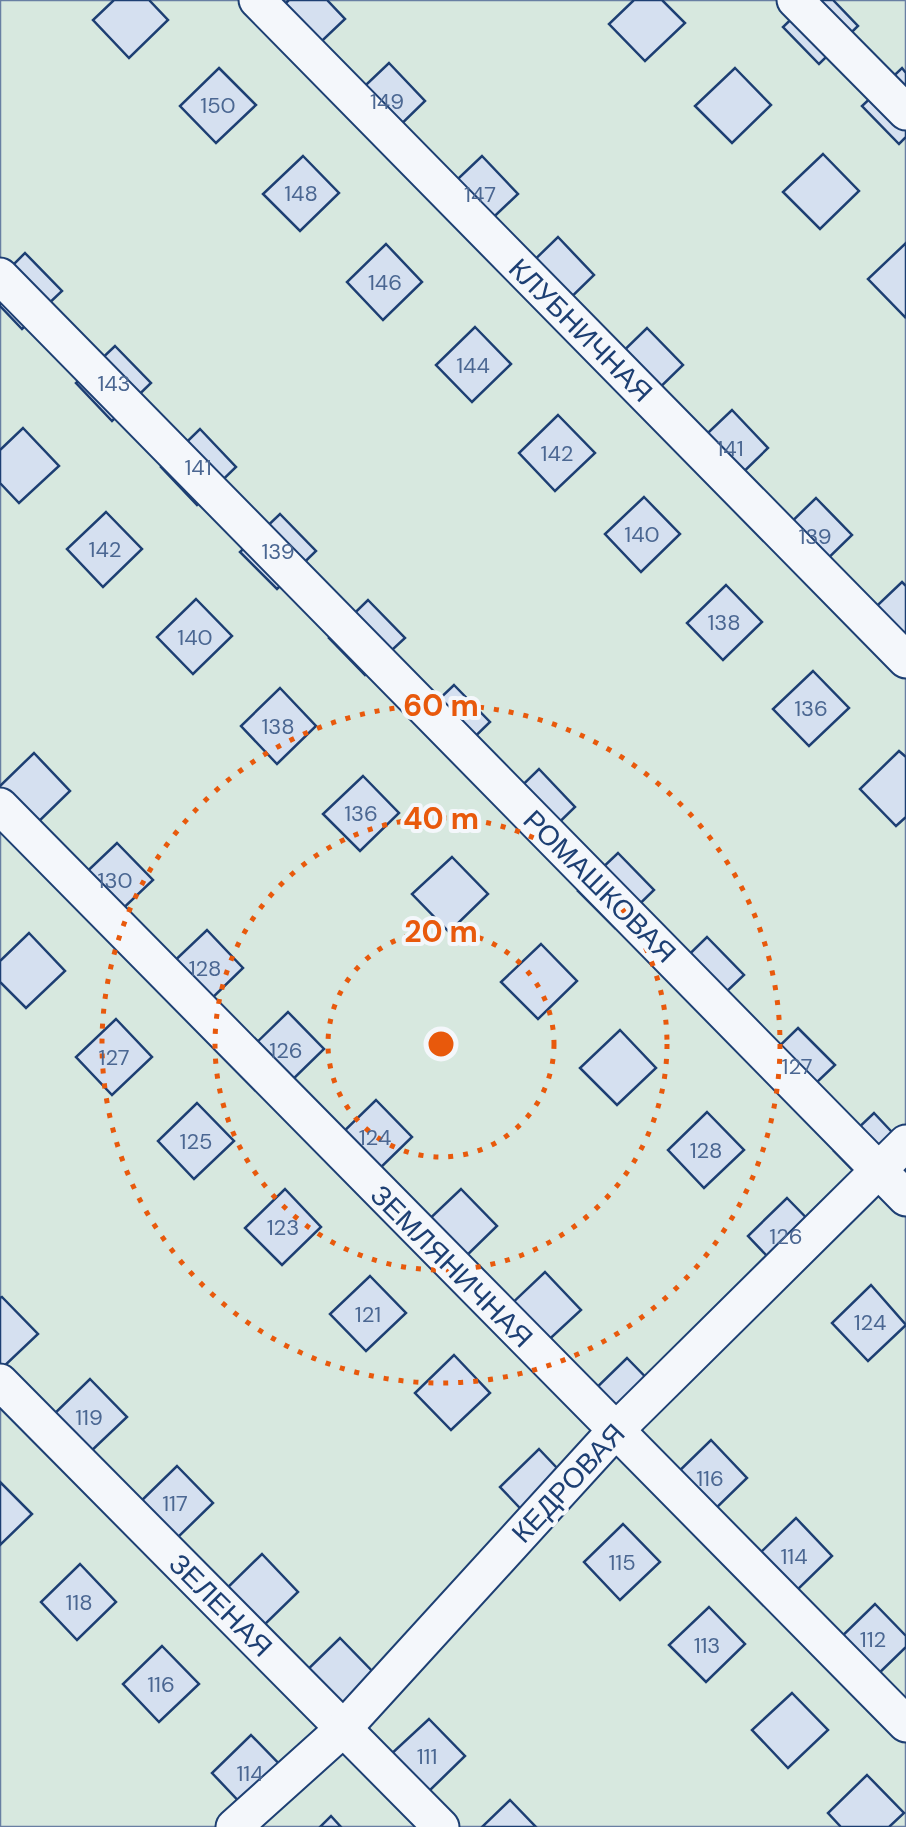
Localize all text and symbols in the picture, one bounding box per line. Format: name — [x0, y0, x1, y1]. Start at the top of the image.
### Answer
house number: 149 — [370, 87, 404, 116]
house number: 150 — [200, 91, 236, 120]
house number: 148 — [284, 179, 318, 208]
house number: 147 — [464, 180, 496, 209]
street label: КЛУБНИЧНАЯ — [501, 250, 661, 410]
house number: 146 — [368, 268, 402, 297]
house number: 144 — [456, 351, 490, 380]
house number: 143 — [97, 369, 131, 398]
house number: 141 — [716, 434, 744, 463]
house number: 142 — [541, 439, 573, 468]
house number: 141 — [184, 453, 212, 482]
house number: 140 — [624, 520, 660, 549]
house number: 139 — [798, 522, 832, 551]
house number: 142 — [89, 535, 121, 564]
house number: 139 — [261, 537, 295, 566]
house number: 138 — [707, 608, 741, 637]
house number: 140 — [177, 623, 213, 652]
text: 60 m — [403, 686, 479, 725]
house number: 136 — [794, 694, 828, 723]
house number: 138 — [261, 712, 295, 741]
house number: 136 — [344, 799, 378, 828]
text: 40 m — [403, 799, 479, 838]
street label: РОМАШКОВАЯ — [515, 802, 684, 971]
house number: 130 — [98, 866, 132, 895]
text: 20 m — [404, 912, 478, 951]
house number: 128 — [189, 954, 221, 983]
centre of rings — [423, 1026, 459, 1062]
house number: 126 — [269, 1036, 303, 1065]
house number: 127 — [99, 1043, 129, 1072]
house number: 127 — [782, 1052, 812, 1081]
house number: 124 — [359, 1123, 391, 1152]
house number: 125 — [180, 1127, 212, 1156]
house number: 128 — [690, 1136, 722, 1165]
street label: ЗЕМЛЯНИЧНАЯ — [362, 1177, 541, 1356]
house number: 123 — [267, 1213, 299, 1242]
house number: 126 — [769, 1222, 803, 1251]
house number: 121 — [355, 1300, 381, 1329]
house number: 124 — [854, 1308, 886, 1337]
house number: 119 — [75, 1403, 103, 1432]
street label: КЕДРОВАЯ — [504, 1416, 633, 1551]
house number: 116 — [696, 1464, 724, 1493]
house number: 117 — [162, 1489, 188, 1518]
house number: 114 — [780, 1542, 808, 1571]
street label: ЗЕЛЕНАЯ — [161, 1546, 280, 1665]
house number: 115 — [608, 1548, 636, 1577]
house number: 118 — [65, 1588, 93, 1617]
house number: 112 — [860, 1625, 886, 1654]
house number: 113 — [694, 1631, 720, 1660]
house number: 116 — [147, 1670, 175, 1699]
house number: 111 — [417, 1742, 437, 1771]
house number: 114 — [236, 1759, 264, 1788]

